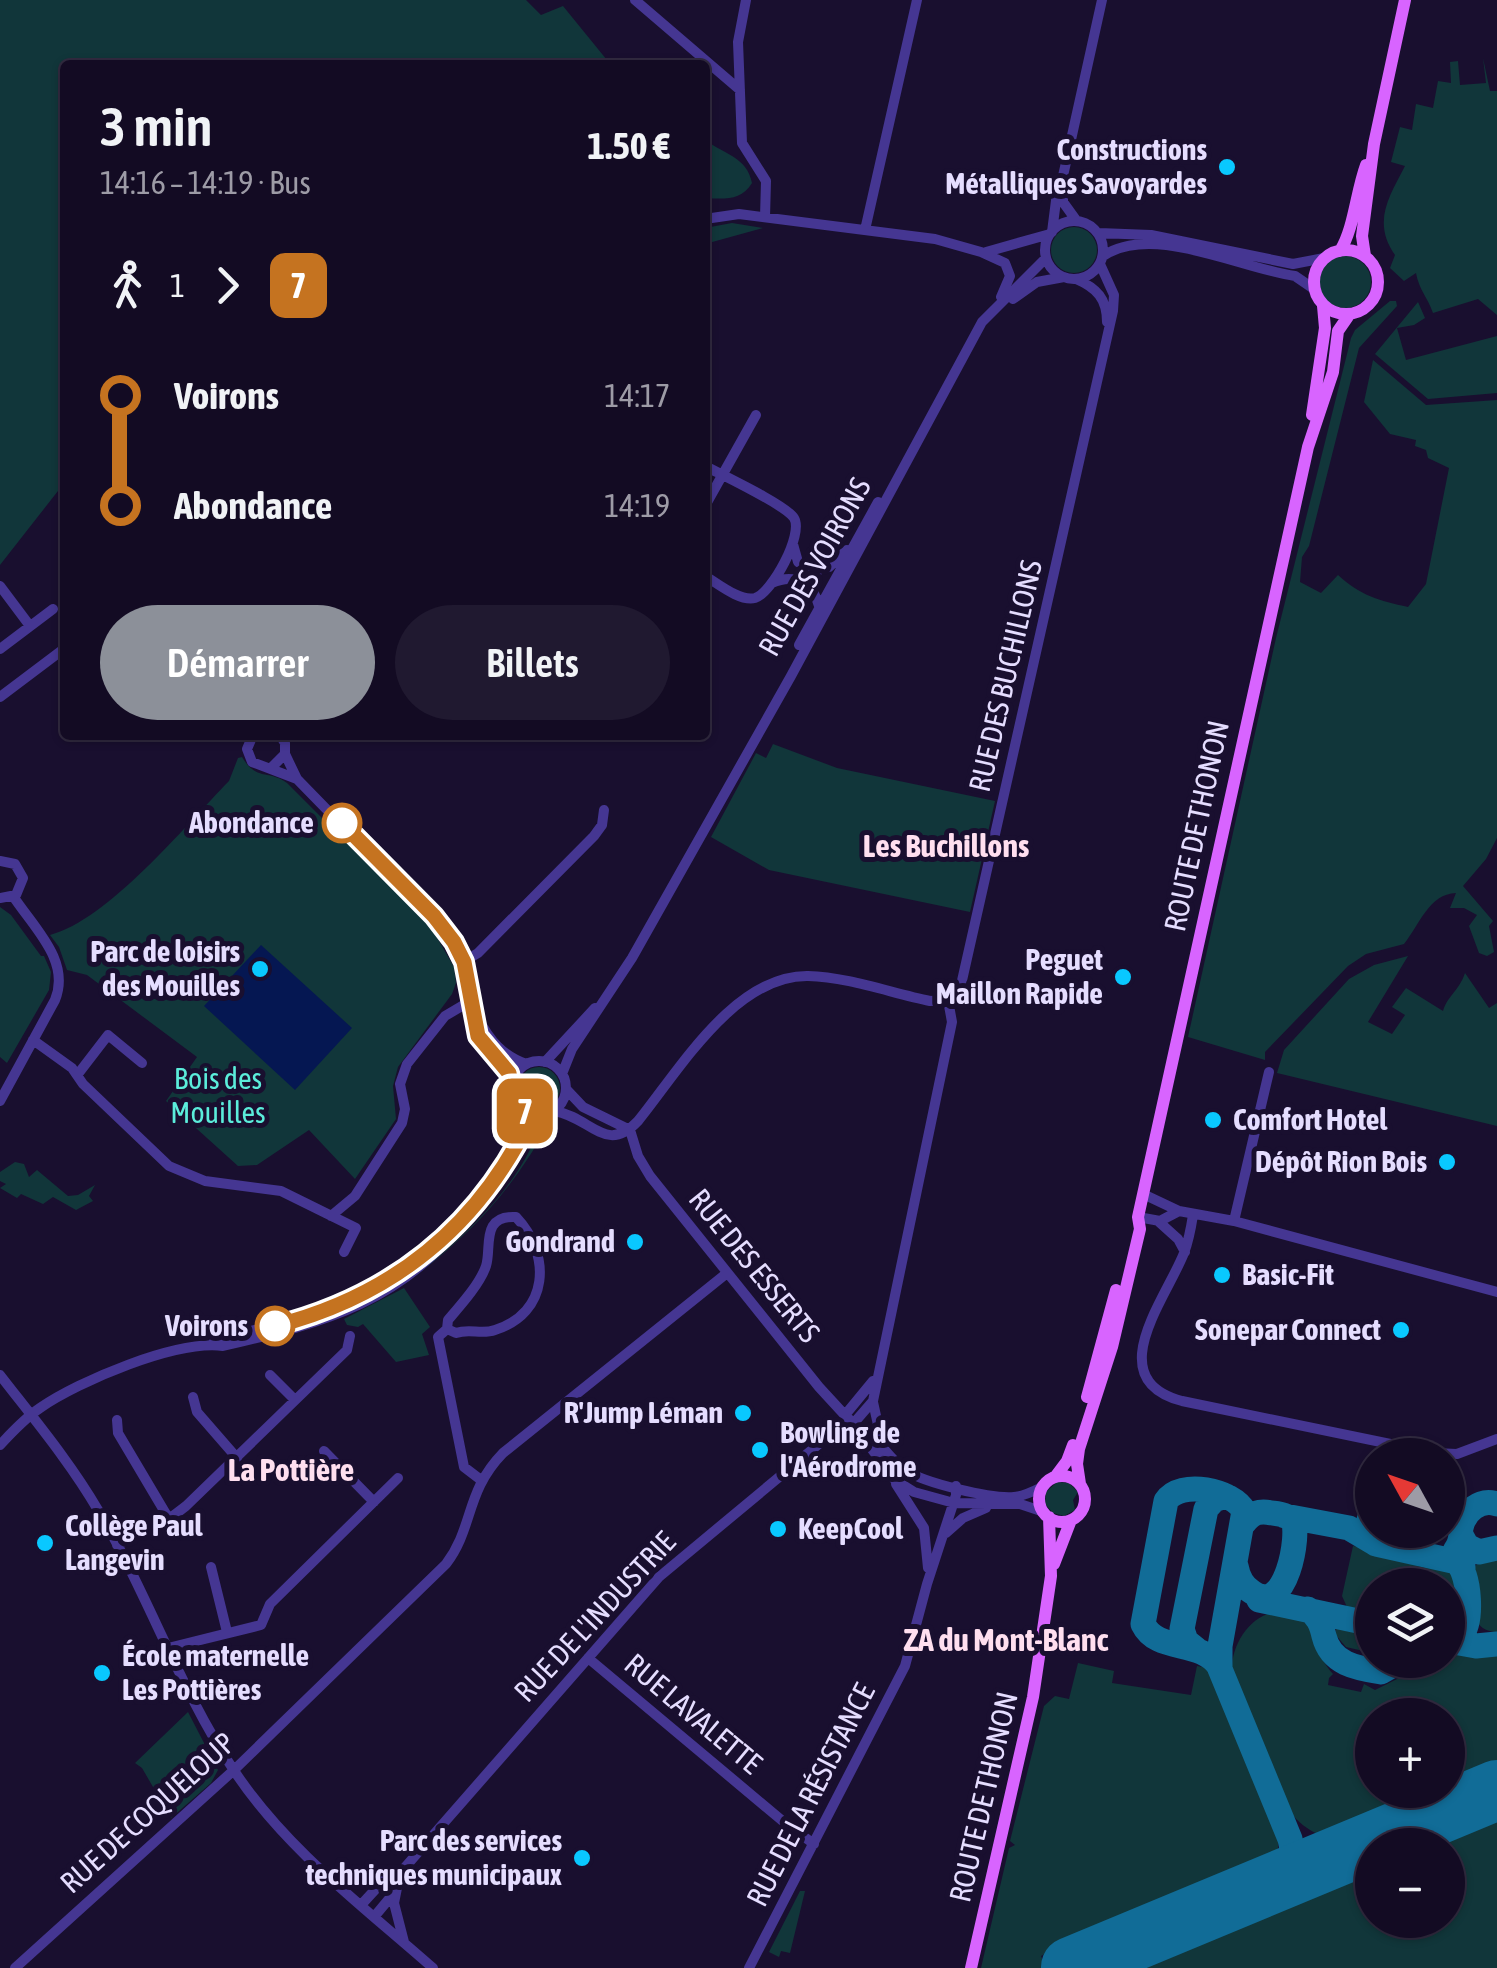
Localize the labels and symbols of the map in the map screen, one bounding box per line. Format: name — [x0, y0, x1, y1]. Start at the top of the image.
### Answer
place label: Constructions Métalliques Savoyardes — [945, 132, 1207, 200]
marker: Constructions Métalliques Savoyardes — [1216, 156, 1238, 178]
street label: RUE DES VOIRONS — [751, 472, 877, 661]
street label: RUE DES BUCHILLONS — [962, 557, 1048, 795]
street label: ROUTE DE THONON — [1157, 717, 1235, 934]
marker: Abondance — [323, 804, 361, 842]
place label: Abondance — [188, 805, 314, 839]
district label: Les Buchillons — [863, 827, 1029, 864]
place label: Parc de loisirs des Mouilles — [90, 934, 240, 1002]
place label: Peguet Maillon Rapide — [936, 942, 1103, 1010]
marker: Parc de loisirs des Mouilles — [249, 958, 271, 980]
marker: Peguet Maillon Rapide — [1112, 966, 1134, 988]
park label: Bois des Mouilles — [170, 1061, 266, 1129]
line badge: 7 — [492, 1078, 558, 1144]
place label: Comfort Hotel — [1233, 1102, 1388, 1136]
marker: Comfort Hotel — [1202, 1109, 1224, 1131]
place label: Dépôt Rion Bois — [1255, 1144, 1427, 1178]
marker: Dépôt Rion Bois — [1436, 1151, 1458, 1173]
street label: RUE DES ESSERTS — [683, 1182, 827, 1349]
place label: Gondrand — [505, 1224, 615, 1258]
marker: Gondrand — [624, 1231, 646, 1253]
place label: Basic-Fit — [1242, 1257, 1334, 1291]
marker: Basic-Fit — [1211, 1264, 1233, 1286]
marker: Voirons — [256, 1307, 294, 1345]
place label: Voirons — [164, 1308, 248, 1342]
place label: Sonepar Connect — [1195, 1312, 1381, 1346]
marker: Sonepar Connect — [1390, 1319, 1412, 1341]
place label: R'Jump Léman — [564, 1395, 723, 1429]
marker: R'Jump Léman — [732, 1402, 754, 1424]
place label: Bowling de l'Aérodrome — [780, 1415, 917, 1483]
north arrow — [1355, 1438, 1465, 1548]
marker: Bowling de l'Aérodrome — [749, 1439, 771, 1461]
district label: La Pottière — [228, 1451, 354, 1488]
place label: Collège Paul Langevin — [65, 1508, 203, 1576]
place label: KeepCool — [798, 1511, 904, 1545]
marker: KeepCool — [767, 1518, 789, 1540]
street label: RUE DE L'INDUSTRIE — [507, 1524, 682, 1708]
marker: Collège Paul Langevin — [34, 1532, 56, 1554]
district label: ZA du Mont-Blanc — [904, 1621, 1108, 1658]
place label: École maternelle Les Pottières — [122, 1638, 309, 1706]
street label: RUE LAVALETTE — [619, 1646, 769, 1780]
marker: École maternelle Les Pottières — [91, 1662, 113, 1684]
street label: RUE DE LA RÉSISTANCE — [739, 1677, 881, 1911]
street label: ROUTE DE THONON — [942, 1688, 1024, 1905]
street label: RUE DE COQUELOUP — [53, 1725, 241, 1899]
place label: Parc des services techniques municipaux — [305, 1823, 562, 1891]
marker: Parc des services techniques municipaux — [571, 1847, 593, 1869]

